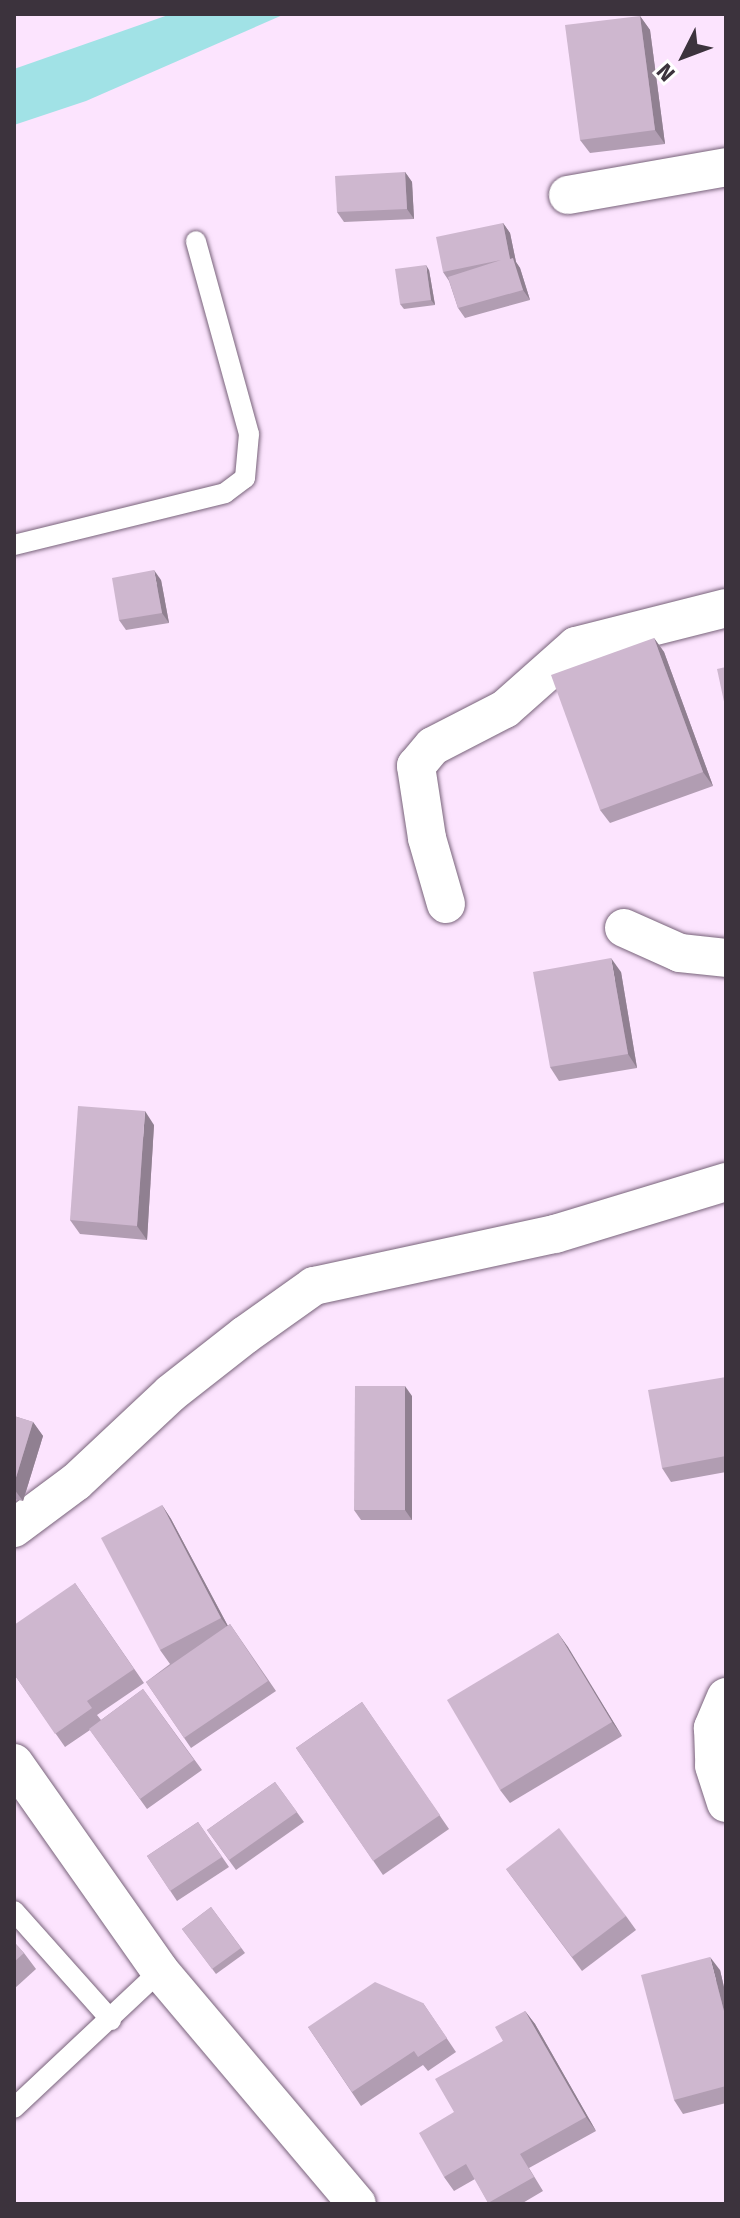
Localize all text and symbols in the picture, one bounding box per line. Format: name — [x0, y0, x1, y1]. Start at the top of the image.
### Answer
north arrow — [644, 16, 724, 96]
text: N — [651, 58, 681, 87]

